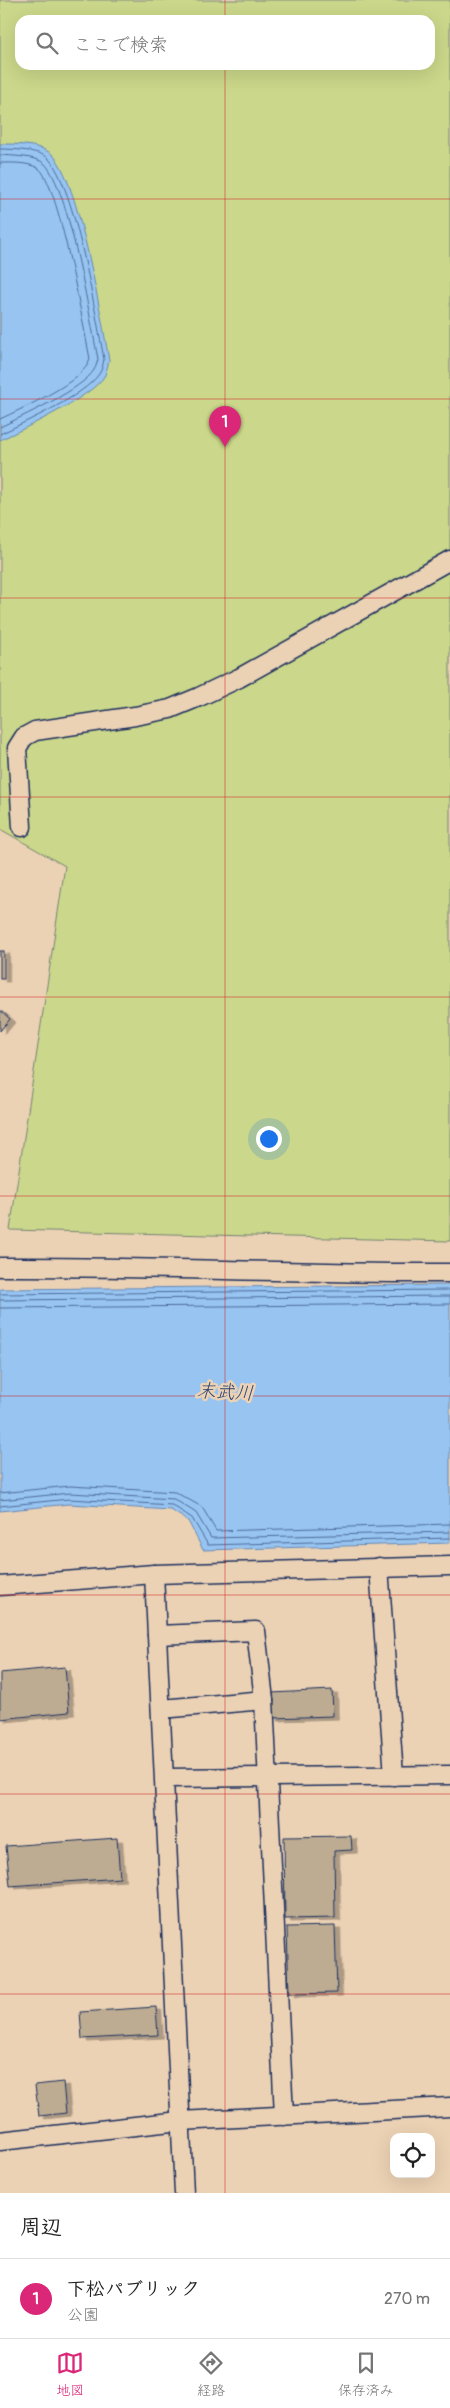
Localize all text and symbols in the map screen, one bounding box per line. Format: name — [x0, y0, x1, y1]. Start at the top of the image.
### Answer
search box — [15, 15, 435, 70]
icon: search — [33, 29, 61, 57]
text: ここで検索 — [73, 33, 168, 57]
pin: 1 — [209, 406, 241, 447]
your location — [256, 1126, 282, 1152]
water label: 末武川 — [196, 1379, 254, 1405]
map controls — [390, 2133, 435, 2178]
button: locate — [390, 2133, 435, 2178]
text: 周辺 — [20, 2214, 62, 2241]
text: 下松パブリック — [67, 2277, 200, 2301]
text: 1 — [33, 2289, 39, 2309]
text: 270 m — [384, 2289, 430, 2309]
text: 公園 — [67, 2305, 99, 2325]
tab: 地図 — [56, 2349, 84, 2399]
tab: 経路 — [197, 2349, 225, 2399]
tab: 保存済み — [338, 2349, 394, 2399]

